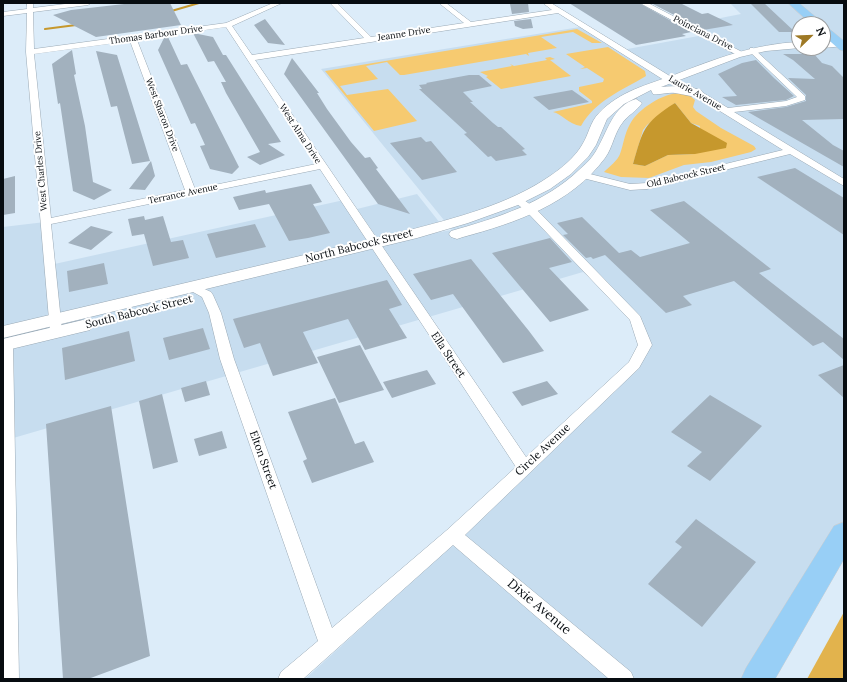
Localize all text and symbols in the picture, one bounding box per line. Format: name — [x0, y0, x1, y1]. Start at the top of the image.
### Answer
street label: Poinciana Drive — [671, 13, 735, 53]
north arrow — [791, 16, 831, 56]
street label: Thomas Barbour Drive — [109, 23, 203, 47]
street label: Jeanne Drive — [377, 24, 431, 44]
text: N — [813, 25, 829, 38]
street label: Laurie Avenue — [667, 73, 723, 113]
street label: West Sharon Drive — [143, 77, 181, 153]
street label: West Alma Drive — [277, 102, 323, 166]
street label: West Charles Drive — [32, 131, 50, 211]
street label: Old Babcock Street — [646, 162, 726, 190]
street label: Terrance Avenue — [147, 181, 219, 207]
street label: North Babcock Street — [304, 226, 414, 266]
street label: South Babcock Street — [84, 292, 194, 332]
street label: Ella Street — [428, 330, 468, 380]
street label: Circle Avenue — [513, 421, 573, 479]
street label: Elton Street — [246, 429, 280, 491]
street label: Dixie Avenue — [504, 576, 574, 638]

